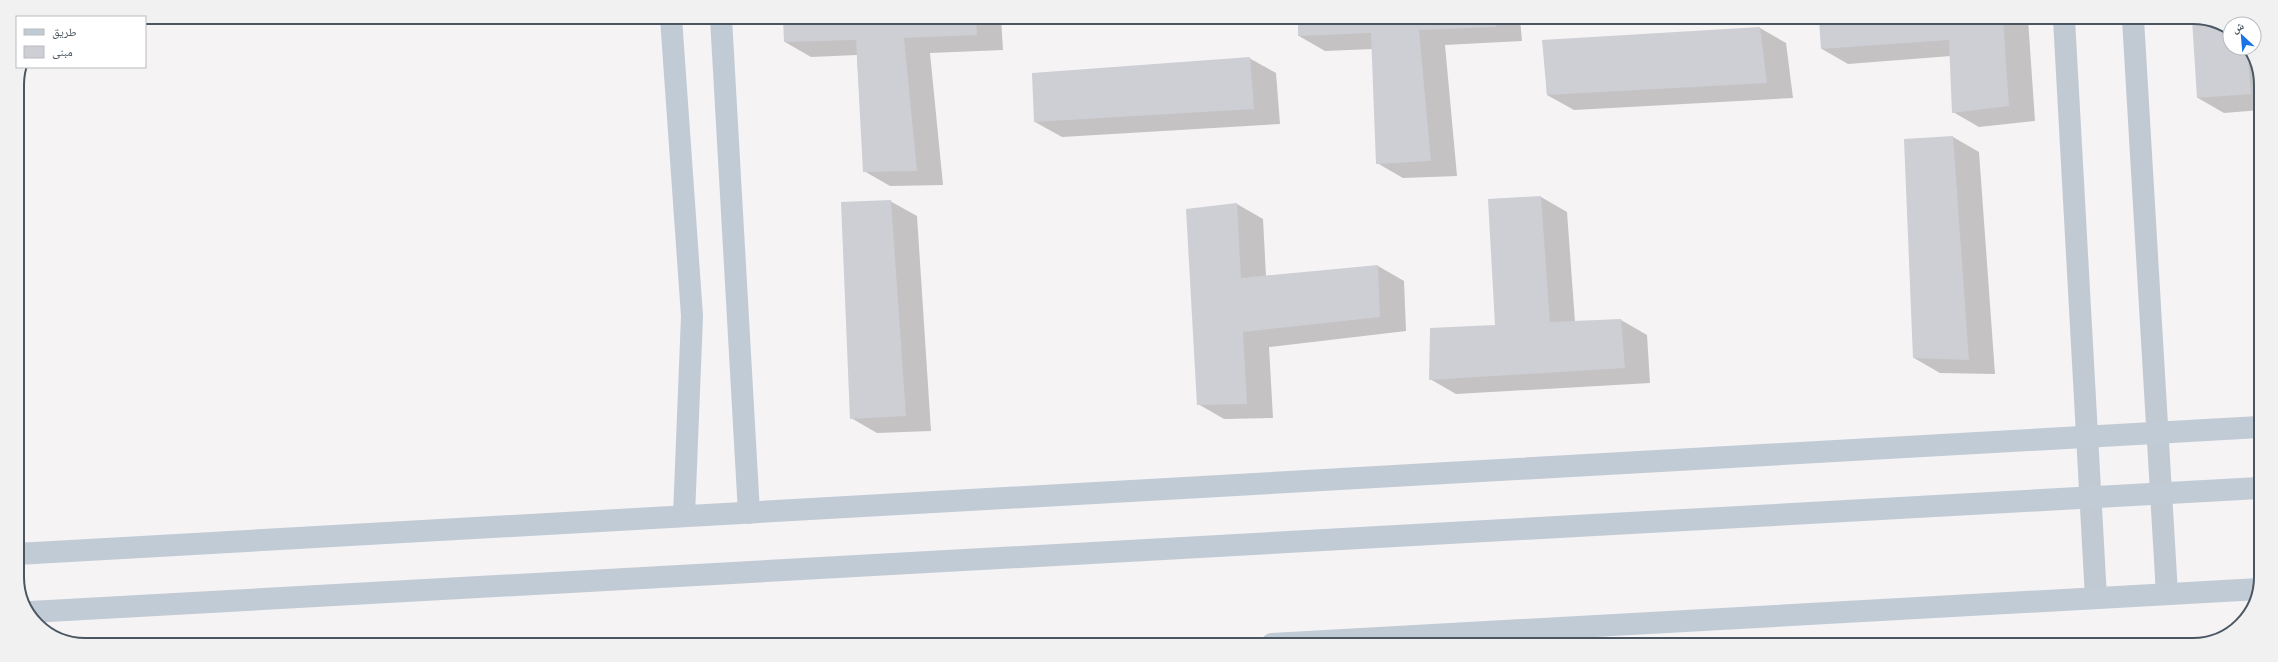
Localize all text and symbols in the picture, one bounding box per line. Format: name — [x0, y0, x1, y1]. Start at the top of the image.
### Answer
legend — [16, 16, 146, 68]
north arrow — [2222, 16, 2262, 56]
text: ش — [2230, 19, 2247, 37]
text: طريق — [52, 25, 77, 39]
text: مبنى — [52, 45, 73, 59]

